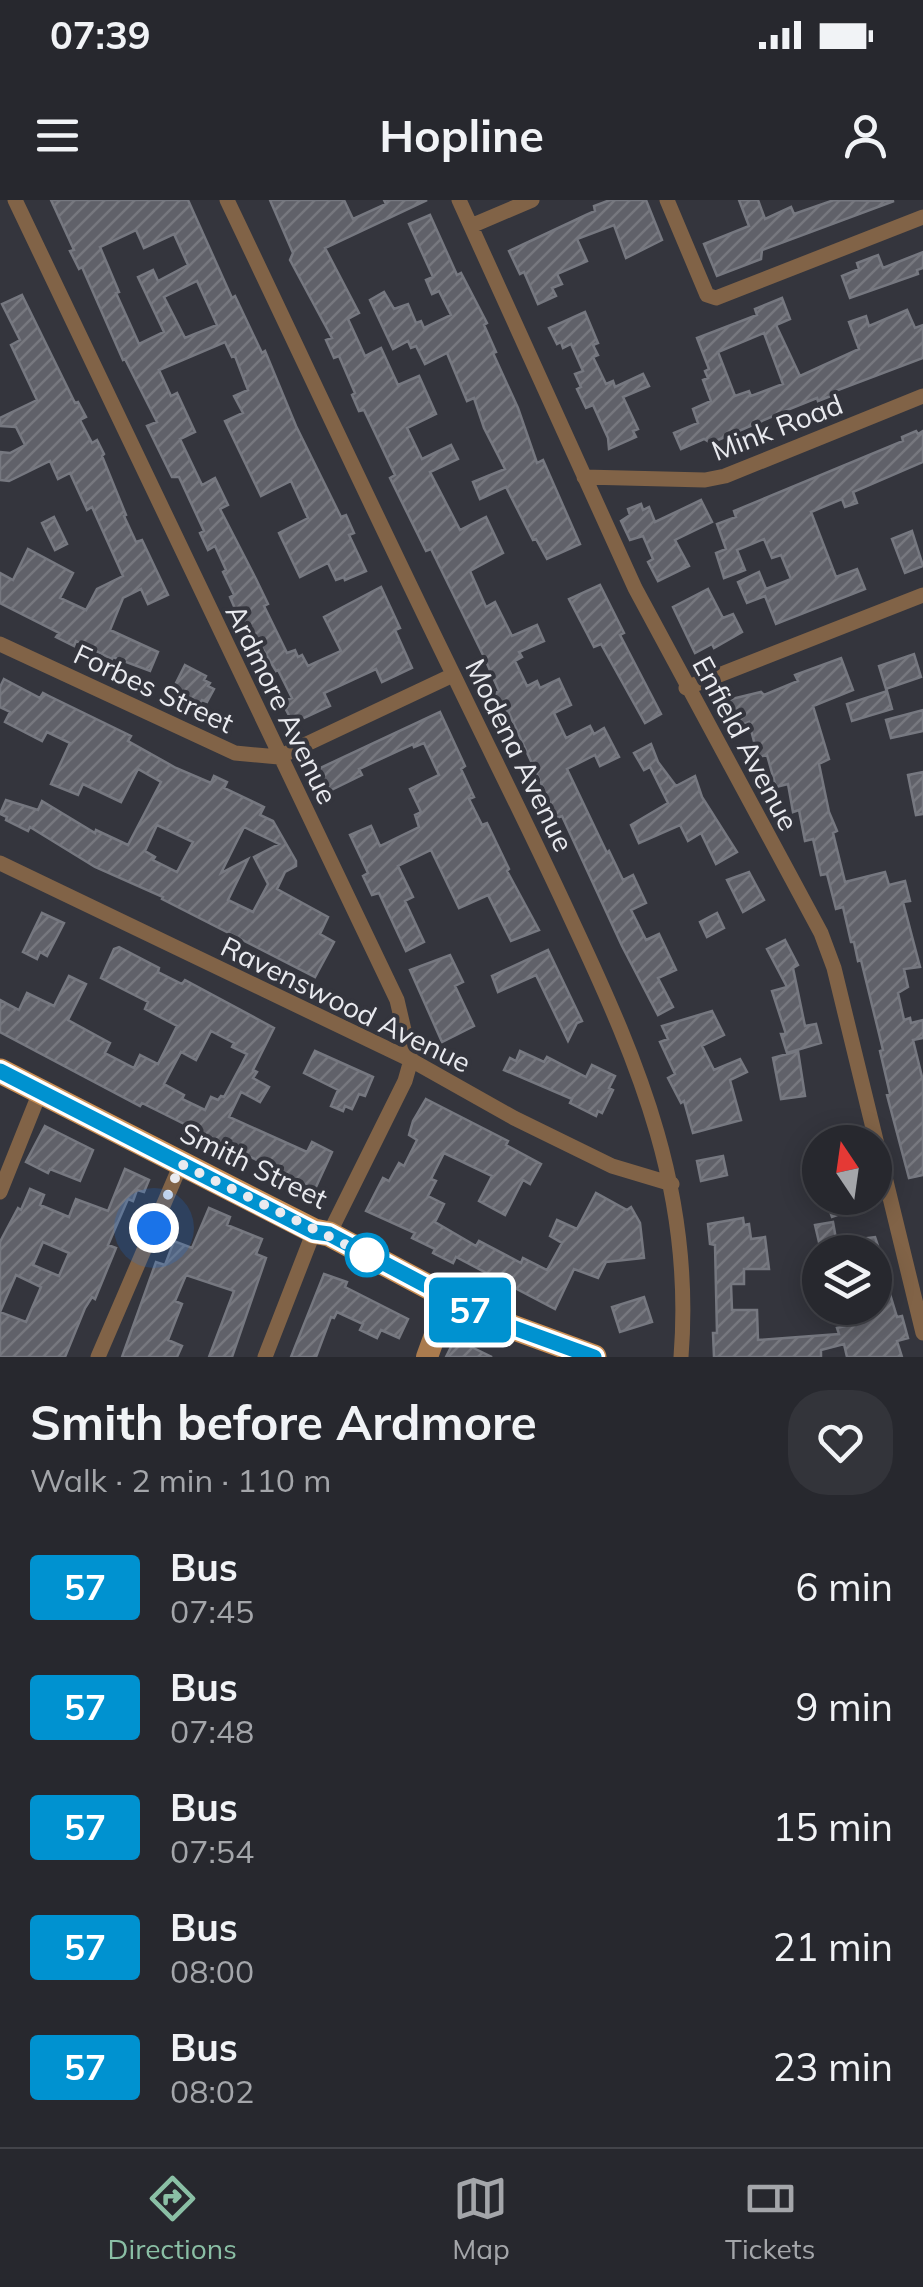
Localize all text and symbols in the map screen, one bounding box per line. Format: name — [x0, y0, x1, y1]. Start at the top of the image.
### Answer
text: 07:39 — [50, 11, 151, 59]
text: Hopline — [379, 107, 544, 163]
icon: menu — [30, 108, 85, 163]
icon: person — [838, 108, 893, 163]
street label: Mink Road — [707, 386, 847, 468]
street label: Ardmore Avenue — [218, 598, 346, 810]
street label: Forbes Street — [69, 636, 240, 740]
street label: Enfield Avenue — [685, 650, 807, 836]
street label: Modena Avenue — [458, 653, 582, 857]
street label: Ravenswood Avenue — [215, 928, 477, 1080]
street label: Smith Street — [175, 1114, 334, 1216]
north arrow — [802, 1125, 892, 1215]
map controls — [802, 1125, 892, 1325]
your location — [129, 1203, 179, 1253]
unlabelled marker — [346, 1234, 388, 1276]
button: layers — [802, 1235, 892, 1325]
line badge: 57 — [425, 1278, 515, 1342]
text: 57 — [449, 1288, 491, 1332]
button: heart — [788, 1390, 893, 1495]
text: Smith before Ardmore — [30, 1392, 537, 1452]
text: Walk · 2 min · 110 m — [30, 1460, 331, 1500]
text: Bus — [170, 1543, 238, 1591]
text: 6 min — [796, 1563, 893, 1611]
text: 57 — [64, 1565, 106, 1609]
text: 07:45 — [170, 1591, 254, 1631]
text: Bus — [170, 1663, 238, 1711]
text: 9 min — [796, 1683, 893, 1731]
text: 57 — [64, 1685, 106, 1729]
text: 07:48 — [170, 1711, 254, 1751]
text: Bus — [170, 1783, 238, 1831]
text: 15 min — [773, 1803, 893, 1851]
text: 57 — [64, 1805, 106, 1849]
text: 07:54 — [170, 1831, 254, 1871]
text: Bus — [170, 1903, 238, 1951]
text: 21 min — [773, 1923, 893, 1971]
text: 57 — [64, 1925, 106, 1969]
text: 08:00 — [170, 1951, 254, 1991]
text: Bus — [170, 2023, 238, 2071]
text: 23 min — [773, 2043, 893, 2091]
text: 57 — [64, 2045, 106, 2089]
text: 08:02 — [170, 2071, 254, 2111]
tab: Directions — [108, 2171, 237, 2266]
tab: Map — [452, 2171, 510, 2266]
tab: Tickets — [725, 2171, 815, 2266]

